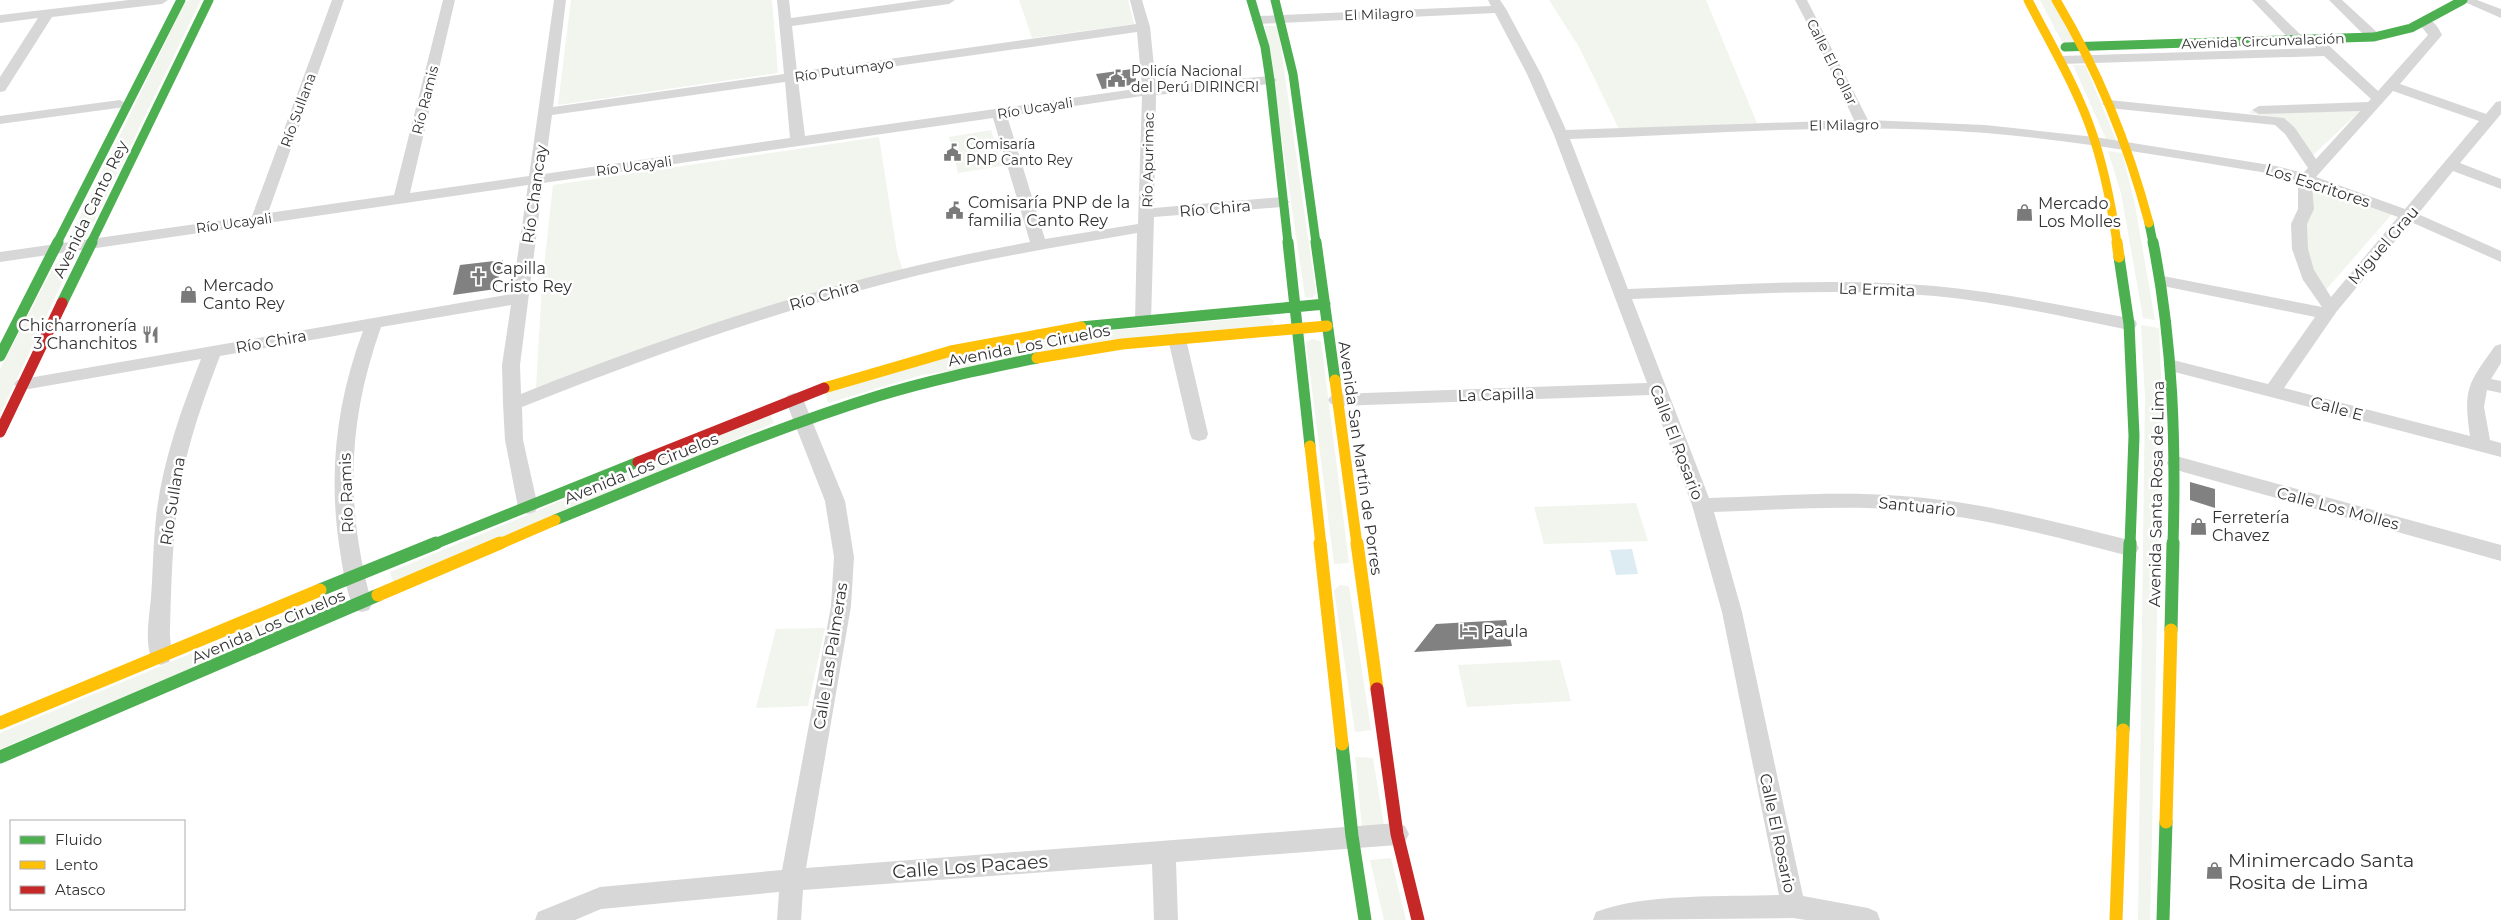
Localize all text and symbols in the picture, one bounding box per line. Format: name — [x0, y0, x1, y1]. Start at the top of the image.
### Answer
street label: El Milagro — [1344, 4, 1414, 24]
street label: Calle El Collar — [1803, 16, 1862, 108]
street label: Avenida Circunvalación — [2181, 29, 2345, 53]
street label: Río Putumayo — [793, 54, 895, 86]
place label: Policía Nacional del Perú DIRINCRI — [1131, 62, 1259, 96]
street label: Río Ramis — [408, 64, 442, 136]
public building icon: Policía Nacional del Perú DIRINCRI — [1107, 69, 1127, 89]
street label: Río Sullana — [276, 70, 320, 150]
street label: Río Ucayali — [996, 93, 1074, 123]
street label: Río Apurimac — [1138, 112, 1158, 208]
street label: El Milagro — [1809, 115, 1879, 135]
place label: Comisaría PNP Canto Rey — [966, 135, 1073, 169]
street label: Avenida Canto Rey — [49, 137, 132, 281]
public building icon: Comisaría PNP Canto Rey — [942, 142, 962, 162]
street label: Río Chancay — [518, 143, 551, 245]
street label: Río Ucayali — [595, 152, 673, 180]
street label: Los Escritores — [2263, 160, 2373, 211]
place label: Comisaría PNP de la familia Canto Rey — [968, 193, 1130, 230]
place label: Mercado Los Molles — [2038, 194, 2121, 231]
street label: Río Chira — [1178, 196, 1252, 221]
public building icon: Comisaría PNP de la familia Canto Rey — [944, 201, 964, 221]
shop icon: Mercado Los Molles — [2014, 202, 2034, 222]
street label: Miguel Grau — [2344, 202, 2423, 288]
street label: Río Ucayali — [195, 209, 273, 237]
place label: Capilla Cristo Rey — [492, 259, 572, 296]
church icon: Capilla Cristo Rey — [468, 267, 488, 287]
place label: Mercado Canto Rey — [203, 276, 285, 313]
street label: Río Chira — [787, 276, 861, 315]
street label: La Ermita — [1838, 279, 1916, 300]
shop icon: Mercado Canto Rey — [179, 284, 199, 304]
place label: Chicharronería 3 Chanchitos — [18, 316, 137, 353]
street label: Avenida Los Ciruelos — [946, 320, 1112, 371]
restaurant icon: Chicharronería 3 Chanchitos — [141, 324, 161, 344]
street label: Río Chira — [234, 326, 308, 357]
street label: Avenida San Martín de Porres — [1335, 340, 1386, 577]
street label: Avenida Santa Rosa de Lima — [2145, 381, 2168, 607]
street label: Calle El Rosario — [1646, 382, 1707, 502]
street label: La Capilla — [1457, 384, 1535, 405]
street label: Calle E — [2308, 392, 2365, 425]
street label: Avenida Los Ciruelos — [561, 429, 721, 508]
street label: Río Ramis — [336, 452, 357, 533]
street label: Río Sullana — [156, 456, 189, 547]
street label: Calle Los Molles — [2275, 483, 2401, 534]
street label: Santuario — [1877, 493, 1956, 520]
place label: Ferretería Chavez — [2212, 508, 2290, 545]
shop icon: Ferretería Chavez — [2188, 516, 2208, 536]
street label: Calle Las Palmeras — [809, 581, 852, 731]
street label: Avenida Los Ciruelos — [189, 585, 348, 667]
hotel icon: Paula — [1459, 621, 1479, 641]
place label: Paula — [1483, 622, 1528, 641]
street label: Calle El Rosario — [1756, 772, 1799, 895]
legend — [10, 820, 185, 910]
text: Fluido — [55, 830, 102, 849]
place label: Minimercado Santa Rosita de Lima — [2228, 849, 2414, 894]
street label: Calle Los Pacaes — [892, 850, 1048, 883]
text: Lento — [55, 855, 98, 874]
shop icon: Minimercado Santa Rosita de Lima — [2204, 861, 2224, 881]
text: Atasco — [55, 880, 105, 899]

